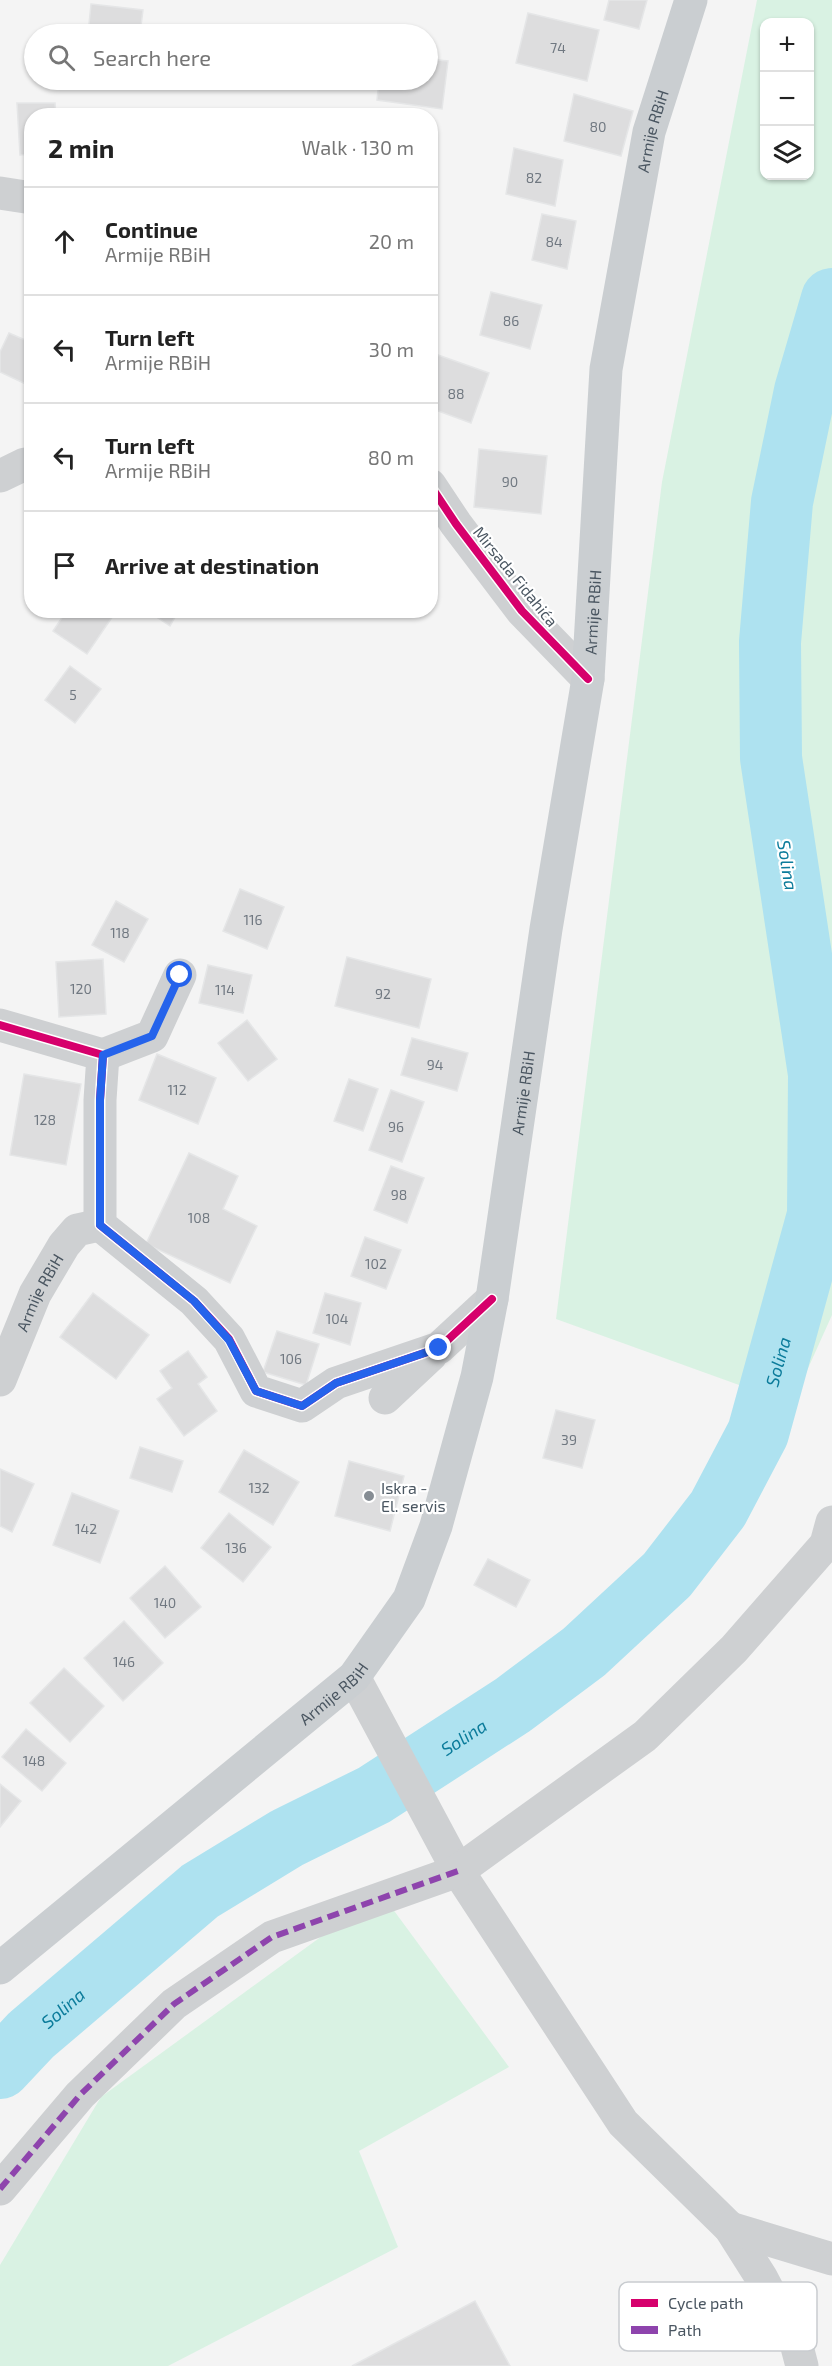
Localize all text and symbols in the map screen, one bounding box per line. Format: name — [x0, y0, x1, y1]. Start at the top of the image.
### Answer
map controls — [760, 18, 814, 180]
button: + — [760, 18, 814, 72]
search box — [24, 24, 438, 90]
house number: 74 — [550, 39, 566, 56]
icon: search — [45, 41, 78, 74]
text: Search here — [93, 44, 211, 70]
button: − — [760, 72, 814, 126]
street label: Armije RBiH — [632, 87, 671, 174]
house number: 80 — [590, 118, 606, 135]
button: layers — [760, 126, 814, 180]
text: 2 min — [48, 132, 114, 163]
text: Walk · 130 m — [302, 135, 414, 159]
house number: 82 — [526, 169, 542, 186]
text: Continue — [105, 216, 198, 242]
icon: ahead — [48, 225, 81, 258]
text: 20 m — [369, 229, 414, 253]
house number: 84 — [545, 233, 563, 250]
text: Armije RBiH — [105, 242, 211, 266]
house number: 86 — [503, 312, 519, 329]
text: Turn left — [105, 324, 194, 350]
icon: left — [48, 333, 81, 366]
text: 30 m — [369, 337, 414, 361]
text: Armije RBiH — [105, 350, 211, 374]
house number: 88 — [448, 385, 465, 402]
text: Turn left — [105, 432, 194, 458]
icon: left — [48, 441, 81, 474]
text: 80 m — [368, 445, 414, 469]
text: Armije RBiH — [105, 458, 211, 482]
house number: 90 — [502, 473, 518, 490]
street label: Mirsada Fidahića — [470, 522, 562, 630]
icon: arrive — [48, 549, 81, 582]
text: Arrive at destination — [105, 552, 319, 578]
street label: Armije RBiH — [580, 569, 604, 655]
house number: 5 — [69, 686, 77, 703]
water label: Solina — [773, 838, 803, 892]
house number: 116 — [243, 911, 263, 928]
house number: 118 — [110, 924, 130, 941]
route start — [166, 961, 192, 987]
house number: 120 — [70, 980, 92, 997]
house number: 114 — [215, 981, 235, 998]
house number: 92 — [375, 985, 391, 1002]
street label: Armije RBiH — [507, 1049, 538, 1136]
house number: 94 — [427, 1056, 443, 1073]
house number: 112 — [167, 1081, 187, 1098]
house number: 128 — [34, 1111, 56, 1128]
house number: 96 — [388, 1118, 404, 1135]
house number: 98 — [391, 1186, 407, 1203]
house number: 108 — [188, 1209, 210, 1226]
street label: Armije RBiH — [11, 1250, 66, 1334]
house number: 102 — [365, 1255, 387, 1272]
house number: 104 — [326, 1310, 348, 1327]
route end — [425, 1334, 451, 1360]
water label: Solina — [760, 1334, 795, 1389]
house number: 106 — [280, 1350, 302, 1367]
house number: 39 — [561, 1431, 577, 1448]
place label: Iskra - El. servis — [381, 1478, 446, 1515]
house number: 132 — [248, 1479, 270, 1496]
marker: Iskra - El. servis — [362, 1489, 376, 1503]
house number: 142 — [75, 1520, 97, 1537]
house number: 136 — [225, 1539, 247, 1556]
house number: 140 — [154, 1594, 176, 1611]
house number: 146 — [113, 1653, 135, 1670]
street label: Armije RBiH — [295, 1658, 371, 1728]
water label: Solina — [436, 1714, 491, 1760]
house number: 148 — [23, 1752, 45, 1769]
water label: Solina — [36, 1983, 89, 2033]
legend — [619, 2282, 817, 2351]
text: Cycle path — [668, 2293, 744, 2312]
text: Path — [668, 2320, 702, 2339]

